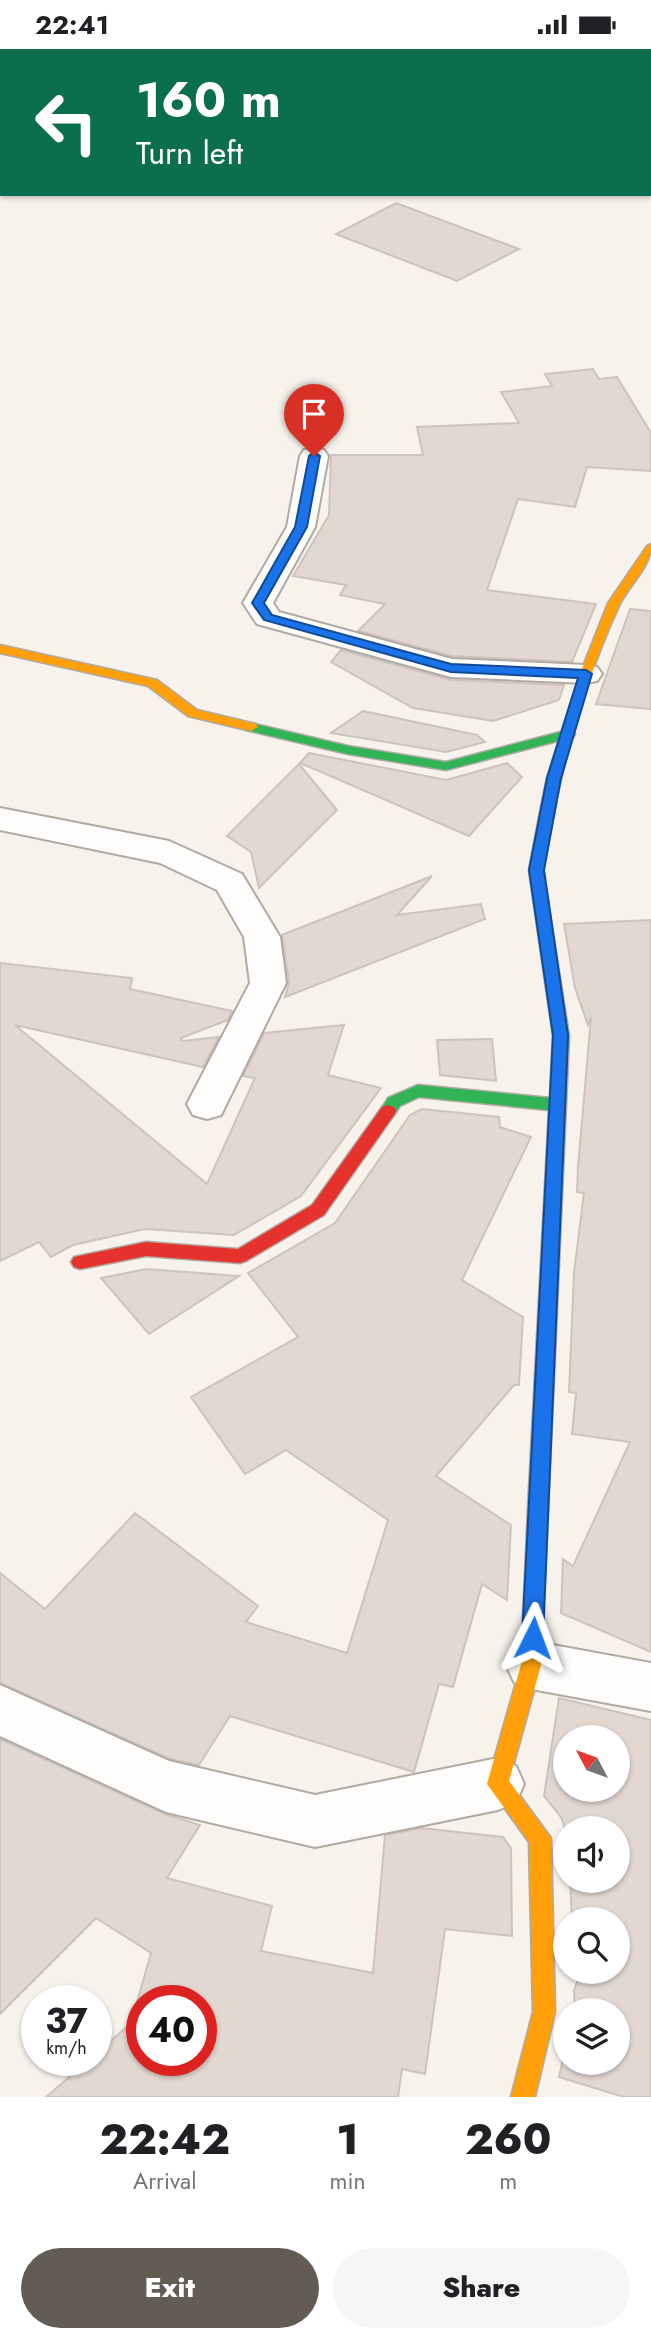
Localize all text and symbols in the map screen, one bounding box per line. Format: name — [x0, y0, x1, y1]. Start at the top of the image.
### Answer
text: 22:41 — [35, 6, 109, 44]
text: 160 m — [136, 65, 281, 135]
icon: left — [21, 77, 112, 168]
text: Turn left — [136, 130, 243, 176]
pin — [284, 384, 344, 456]
icon: arrive — [295, 395, 333, 433]
position arrow — [496, 1601, 570, 1675]
north arrow — [553, 1725, 630, 1803]
map controls — [553, 1725, 630, 2075]
button: sound — [553, 1816, 630, 1893]
button: search — [553, 1907, 630, 1984]
speed limit sign: 40 — [126, 1985, 217, 2076]
text: 37 — [45, 1996, 88, 2046]
button: layers — [553, 1998, 630, 2075]
text: km/h — [46, 2035, 87, 2061]
text: 22:42 — [99, 2109, 230, 2170]
text: 1 — [336, 2109, 359, 2170]
text: 260 — [465, 2109, 551, 2170]
text: Arrival — [133, 2164, 196, 2198]
text: min — [329, 2164, 365, 2198]
text: m — [499, 2164, 517, 2198]
button: Exit — [21, 2248, 319, 2328]
button: Share — [333, 2248, 630, 2328]

